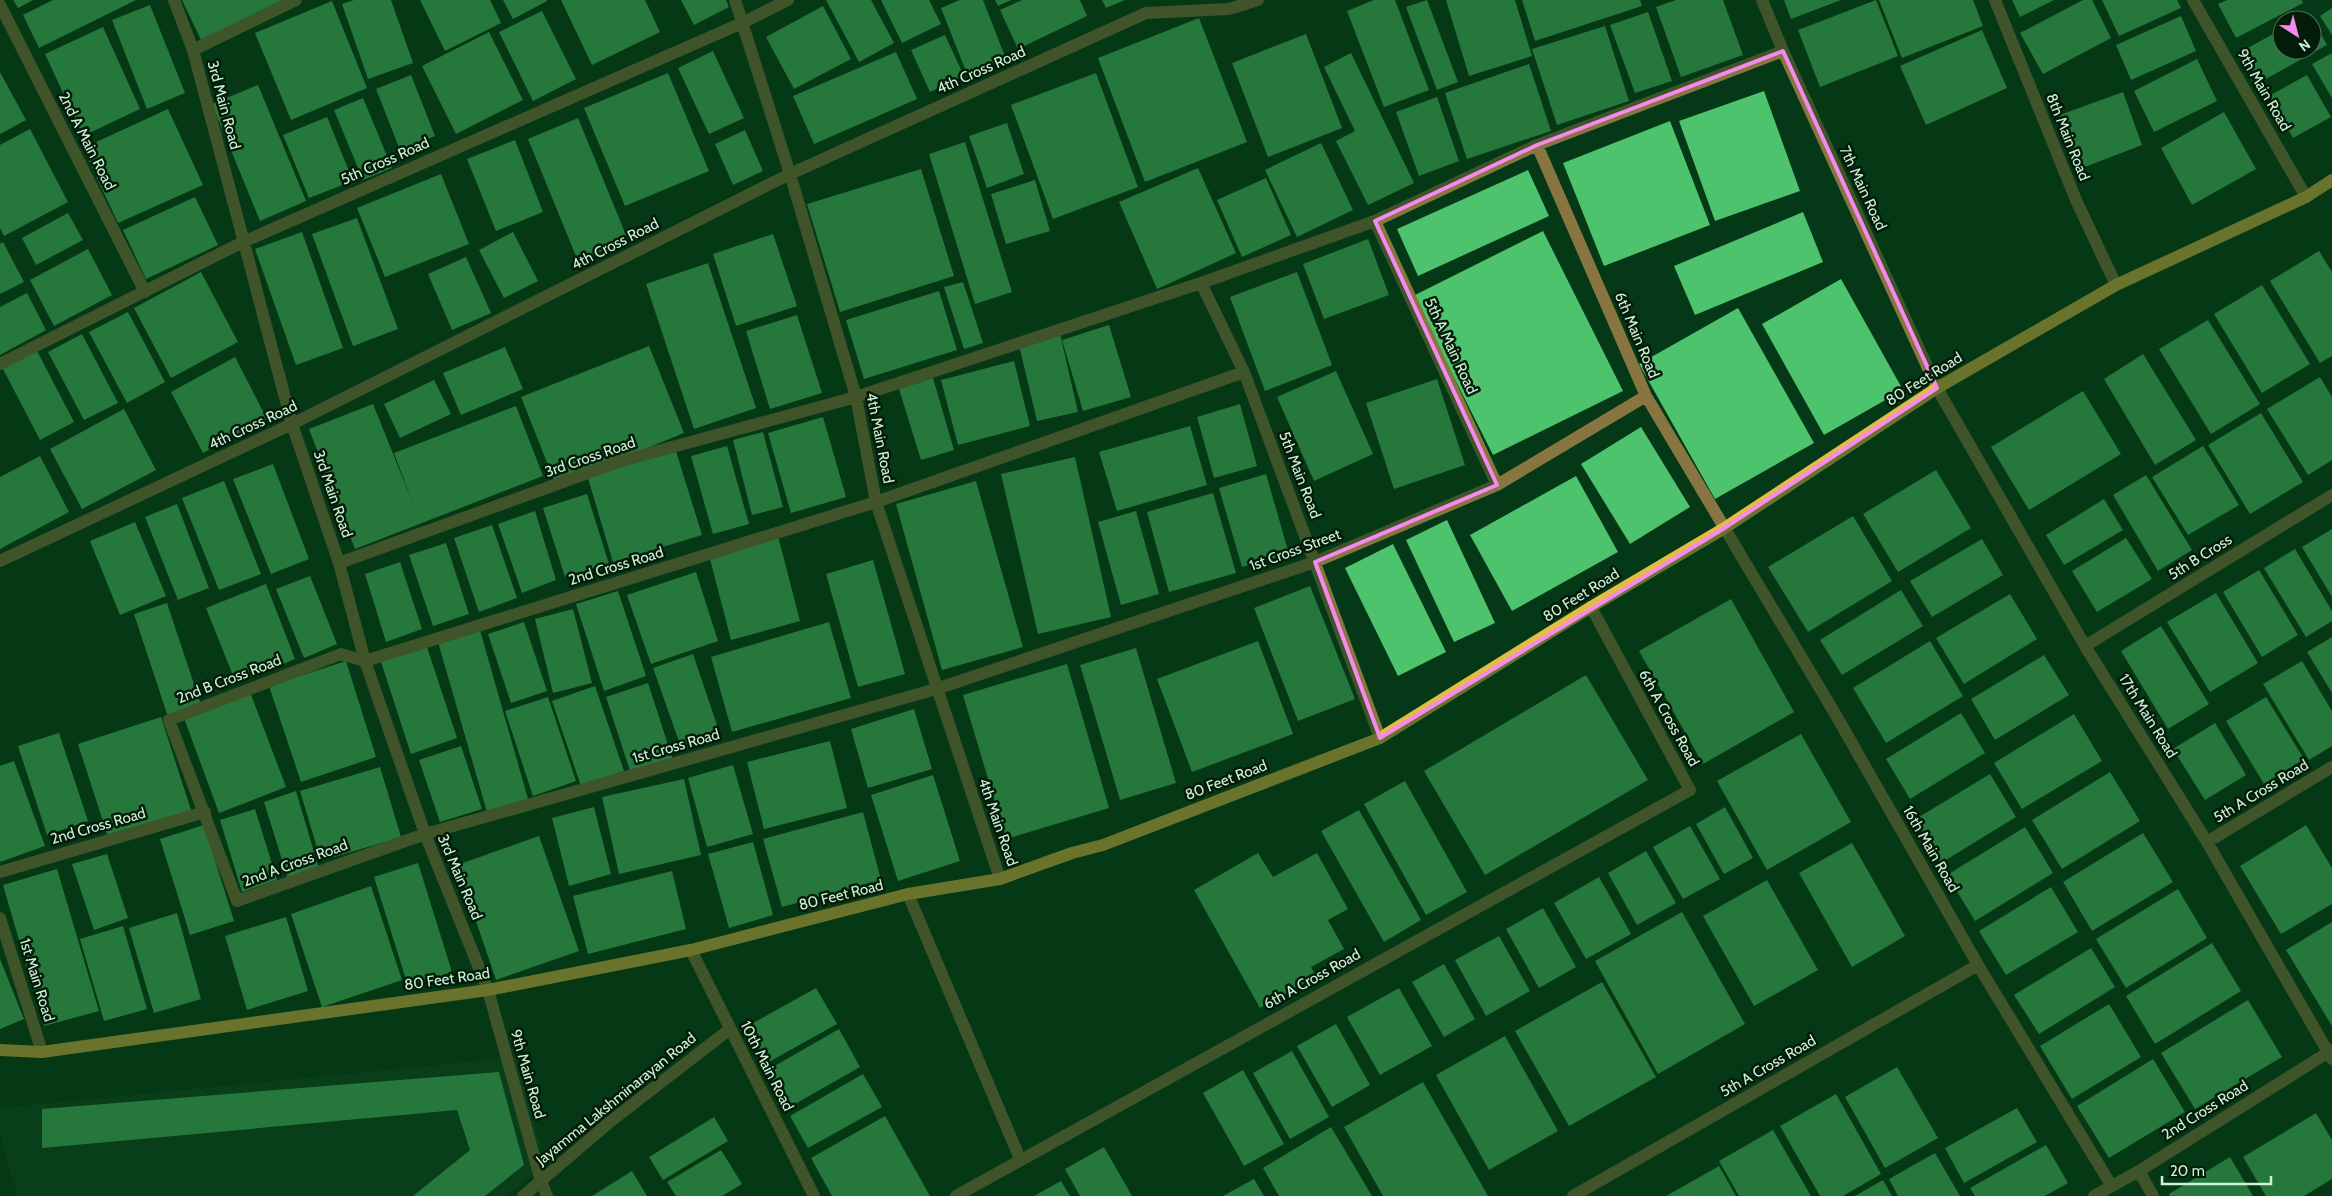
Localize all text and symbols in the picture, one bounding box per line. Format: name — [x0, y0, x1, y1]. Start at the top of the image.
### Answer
north arrow — [2272, 10, 2322, 60]
text: N — [2295, 35, 2314, 56]
street label: 4th Cross Road — [934, 42, 1028, 98]
street label: 9th Main Road — [2233, 46, 2295, 134]
street label: 3rd Main Road — [204, 59, 244, 151]
street label: 2nd A Main Road — [55, 89, 119, 193]
street label: 8th Main Road — [2042, 91, 2094, 183]
street label: 5th Cross Road — [338, 133, 432, 189]
street label: 7th Main Road — [1836, 143, 1890, 233]
street label: 4th Cross Road — [568, 214, 662, 274]
street label: 6th Main Road — [1611, 289, 1663, 381]
street label: 5th A Main Road — [1421, 295, 1481, 397]
street label: 80 Feet Road — [1883, 348, 1965, 410]
street label: 4th Main Road — [862, 391, 898, 485]
street label: 4th Cross Road — [206, 397, 300, 453]
street label: 5th Main Road — [1275, 429, 1325, 521]
street label: 3rd Cross Road — [542, 433, 638, 481]
street label: 3rd Main Road — [310, 448, 356, 540]
street label: 1st Cross Street — [1247, 525, 1343, 575]
street label: 5th B Cross — [2165, 530, 2235, 584]
street label: 2nd Cross Road — [566, 543, 666, 589]
street label: 80 Feet Road — [1540, 564, 1622, 626]
street label: 2nd B Cross Road — [174, 651, 284, 707]
street label: 6th A Cross Road — [1635, 666, 1703, 770]
street label: 17th Main Road — [2115, 671, 2181, 761]
street label: 1st Cross Road — [630, 725, 722, 767]
street label: 80 Feet Road — [1182, 756, 1270, 804]
street label: 5th A Cross Road — [2210, 756, 2312, 826]
street label: 4th Main Road — [975, 776, 1021, 868]
street label: 16th Main Road — [1899, 803, 1963, 895]
street label: 2nd Cross Road — [48, 804, 148, 848]
street label: 3rd Main Road — [434, 832, 486, 922]
street label: 2nd A Cross Road — [240, 836, 350, 890]
street label: 80 Feet Road — [797, 876, 885, 914]
street label: 1st Main Road — [16, 936, 58, 1024]
street label: 6th A Cross Road — [1260, 945, 1364, 1013]
street label: 80 Feet Road — [403, 964, 491, 994]
street label: 10th Main Road — [737, 1018, 797, 1114]
street label: 9th Main Road — [507, 1027, 549, 1121]
street label: Jayamma Lakshminarayan Road — [532, 1029, 700, 1170]
street label: 5th A Cross Road — [1717, 1031, 1819, 1101]
street label: 2nd Cross Road — [2159, 1076, 2251, 1144]
scale bar — [2162, 1154, 2271, 1186]
text: 20 m — [2170, 1162, 2205, 1180]

